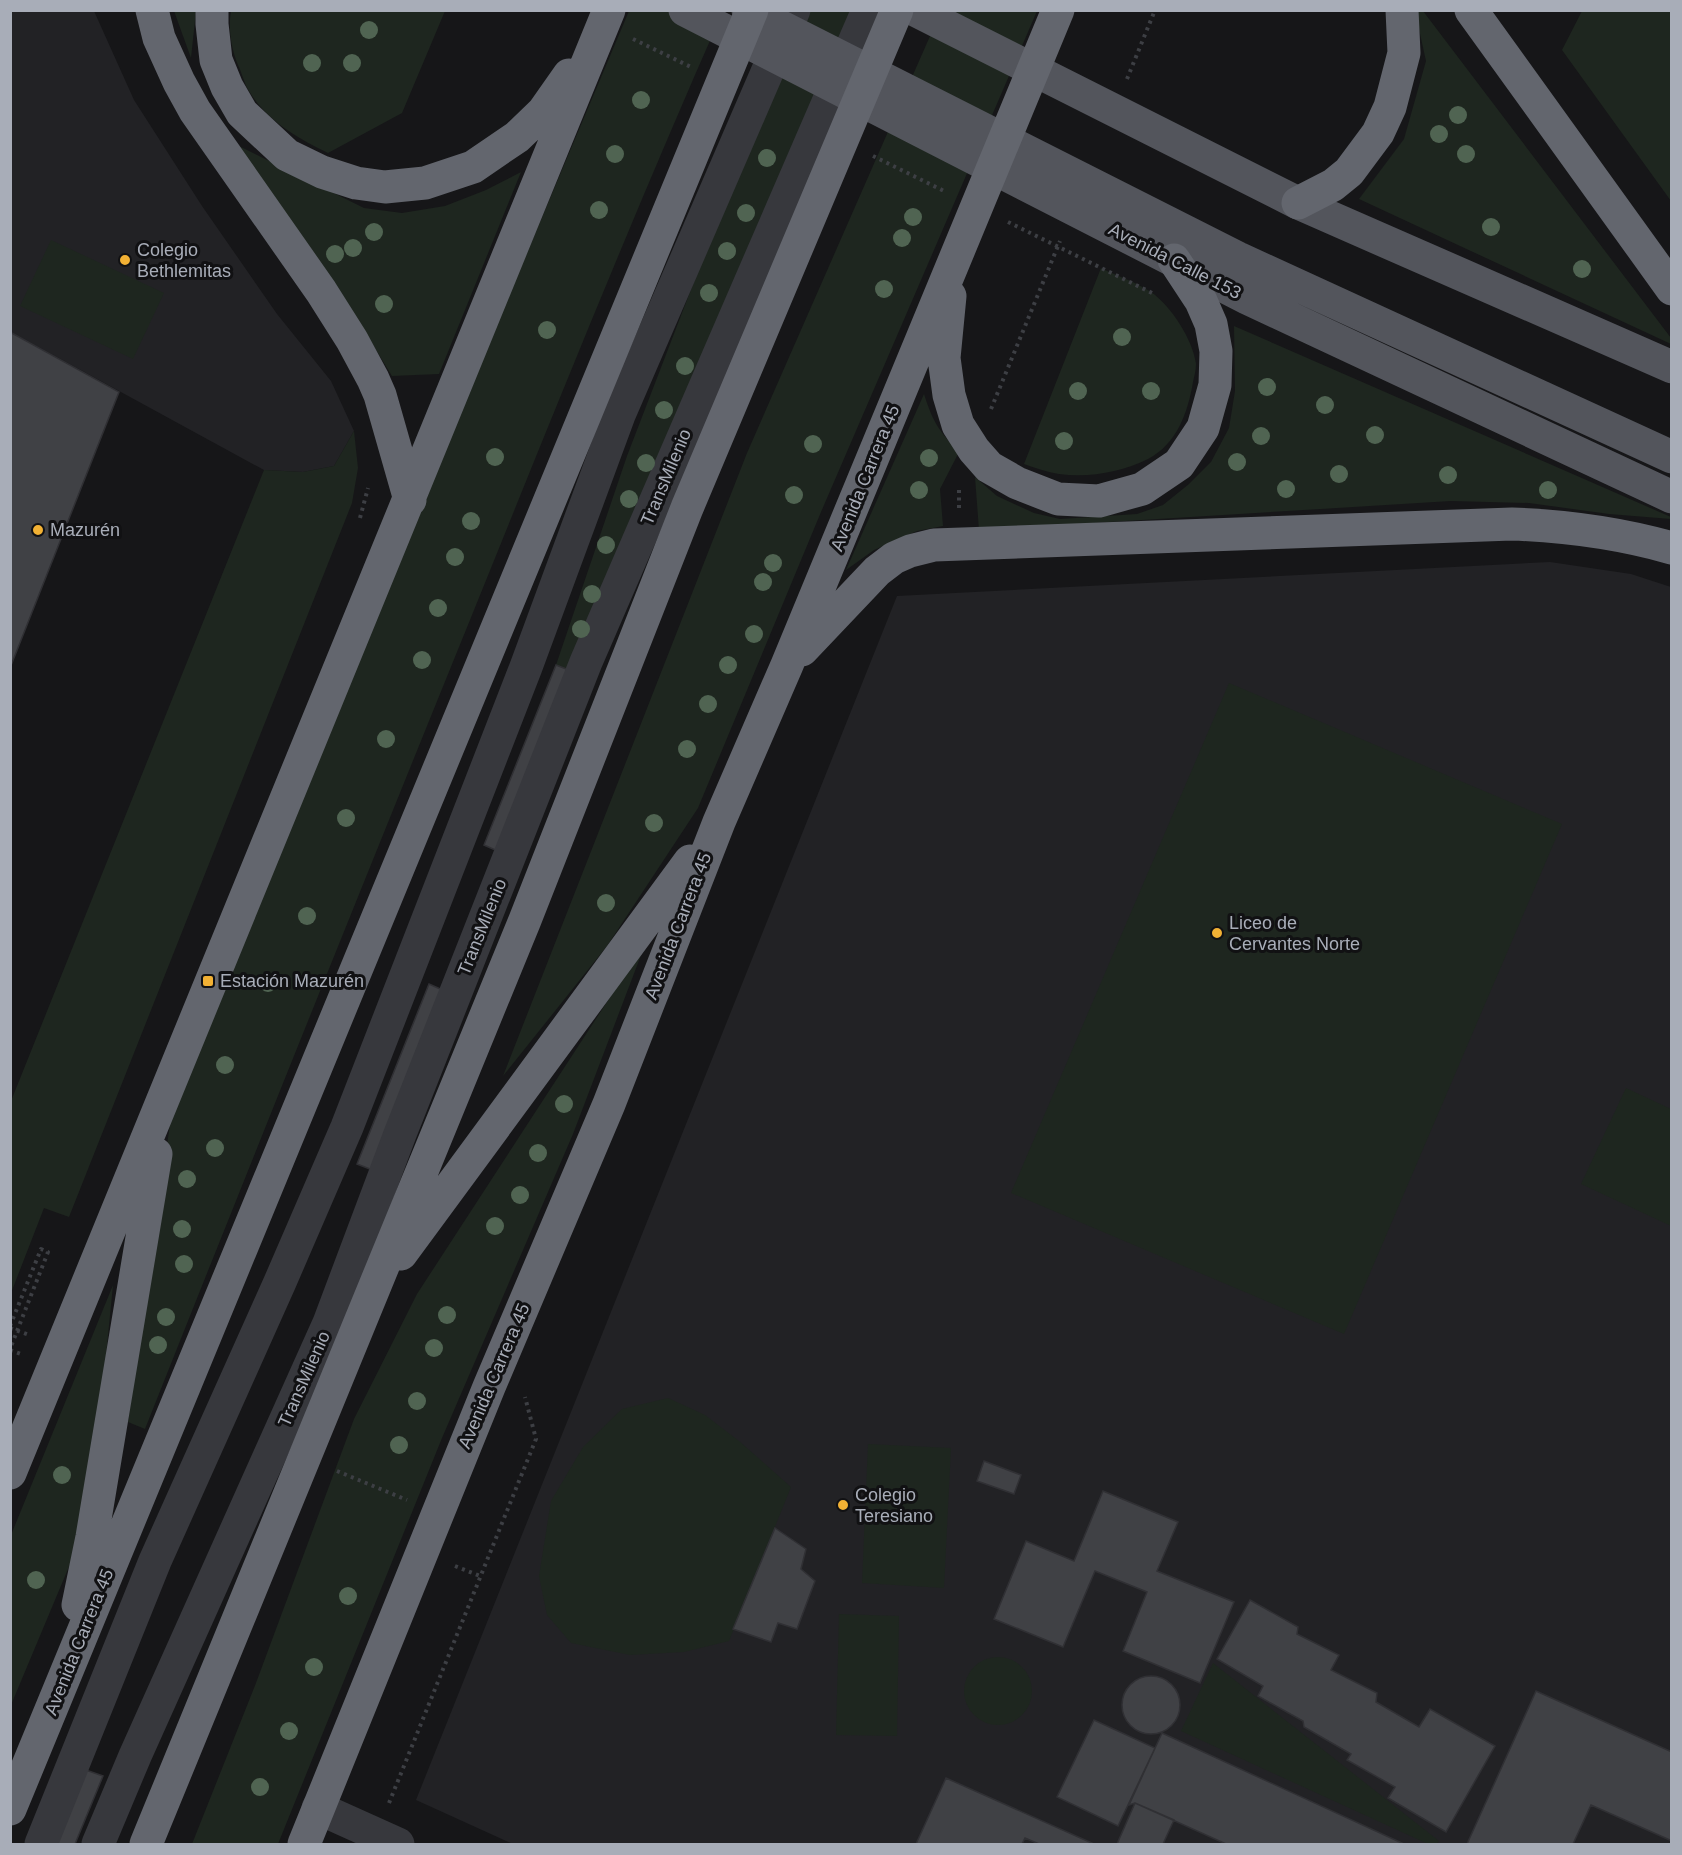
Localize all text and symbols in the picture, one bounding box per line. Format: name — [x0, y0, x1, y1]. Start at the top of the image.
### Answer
street label: Avenida Calle 153 — [1106, 219, 1244, 303]
place label: Colegio Bethlemitas — [137, 240, 231, 281]
marker: Colegio Bethlemitas — [118, 253, 132, 267]
street label: Avenida Carrera 45 — [827, 402, 903, 554]
street label: TransMilenio — [637, 426, 695, 528]
place label: Mazurén — [50, 520, 120, 540]
marker: Mazurén — [31, 523, 45, 537]
street label: Avenida Carrera 45 — [641, 850, 715, 1002]
street label: TransMilenio — [454, 876, 510, 978]
place label: Liceo de Cervantes Norte — [1229, 913, 1360, 954]
marker: Liceo de Cervantes Norte — [1210, 926, 1224, 940]
place label: Estación Mazurén — [220, 971, 364, 991]
marker: Estación Mazurén — [201, 974, 215, 988]
street label: Avenida Carrera 45 — [454, 1300, 534, 1452]
street label: TransMilenio — [274, 1328, 334, 1430]
place label: Colegio Teresiano — [855, 1485, 933, 1526]
marker: Colegio Teresiano — [836, 1498, 850, 1512]
street label: Avenida Carrera 45 — [41, 1566, 117, 1718]

